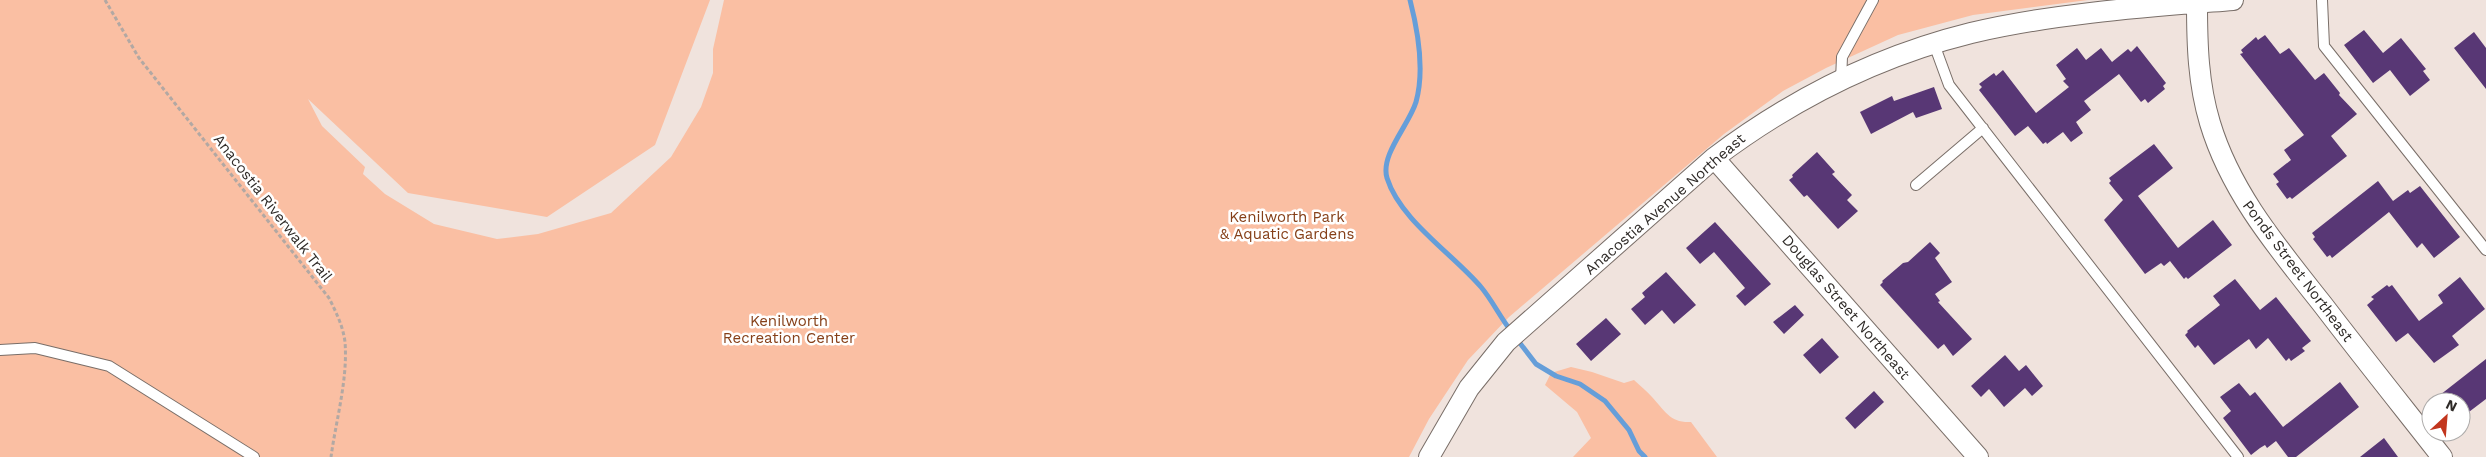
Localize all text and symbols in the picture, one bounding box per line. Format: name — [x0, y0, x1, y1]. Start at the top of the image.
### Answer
street label: Anacostia Avenue Northeast — [1581, 129, 1749, 279]
street label: Anacostia Riverwalk Trail — [210, 131, 336, 286]
street label: Ponds Street Northeast — [2239, 197, 2358, 346]
park label: Kenilworth Park & Aquatic Gardens — [1220, 208, 1354, 243]
street label: Douglas Street Northeast — [1778, 231, 1914, 384]
park label: Kenilworth Recreation Center — [723, 312, 855, 347]
north arrow — [2421, 392, 2471, 442]
text: N — [2444, 396, 2460, 415]

